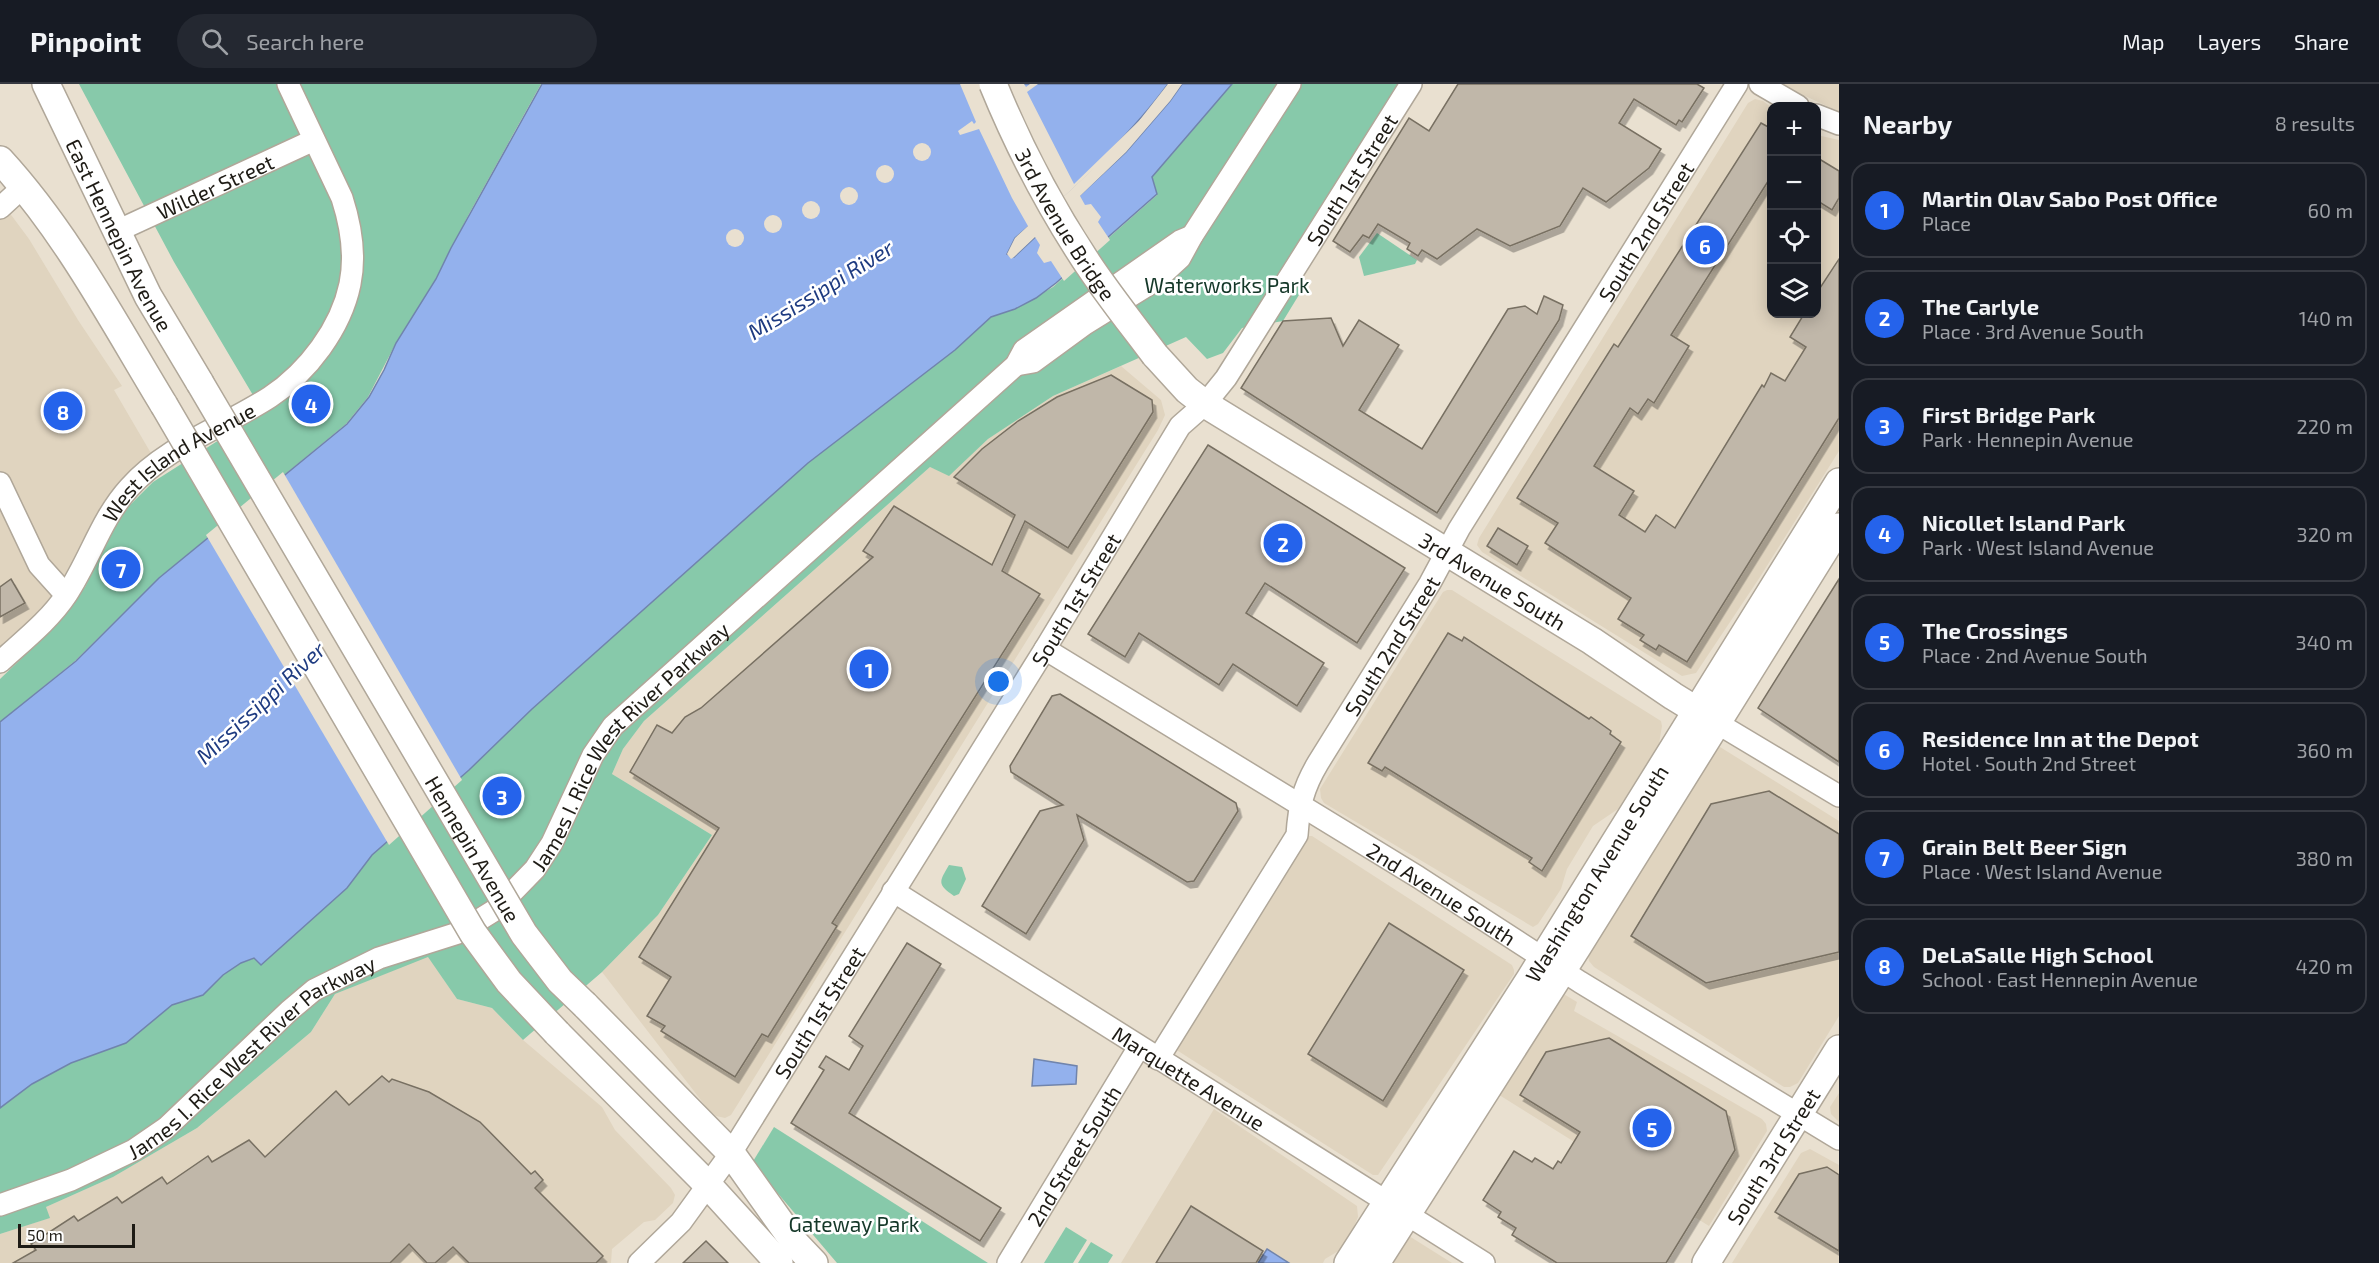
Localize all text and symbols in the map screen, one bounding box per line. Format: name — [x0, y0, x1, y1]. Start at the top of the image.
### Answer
search box — [177, 14, 597, 68]
text: Pinpoint — [30, 24, 141, 58]
icon: search — [198, 25, 231, 58]
text: Search here — [246, 28, 364, 54]
text: Map — [2122, 29, 2164, 54]
text: Layers — [2197, 29, 2261, 54]
text: Share — [2294, 29, 2349, 54]
map controls — [1767, 102, 1821, 318]
button: + — [1767, 102, 1821, 156]
text: Nearby — [1863, 108, 1952, 139]
street label: South 1st Street — [1300, 109, 1402, 250]
text: 8 results — [2275, 111, 2355, 135]
street label: East Hennepin Avenue — [62, 134, 179, 336]
street label: 3rd Avenue Bridge — [1011, 144, 1121, 305]
street label: Wilder Street — [153, 148, 277, 224]
button: − — [1767, 156, 1821, 210]
street label: South 2nd Street — [1592, 157, 1698, 305]
text: Martin Olav Sabo Post Office — [1922, 185, 2218, 211]
text: 1 — [1880, 198, 1889, 222]
text: 60 m — [2308, 198, 2353, 222]
button: locate — [1767, 210, 1821, 264]
text: Place — [1922, 211, 1971, 235]
pin: 6 — [1686, 222, 1724, 268]
water label: Mississippi River — [742, 233, 899, 344]
button: layers — [1767, 264, 1821, 318]
park label: Waterworks Park — [1144, 272, 1310, 297]
text: The Carlyle — [1922, 293, 2039, 319]
text: 2 — [1879, 306, 1890, 330]
text: 140 m — [2299, 306, 2353, 330]
text: Place · 3rd Avenue South — [1922, 319, 2144, 343]
pin: 4 — [292, 382, 330, 426]
pin: 8 — [44, 388, 82, 434]
street label: West Island Avenue — [96, 396, 259, 526]
text: First Bridge Park — [1922, 401, 2095, 427]
text: 3 — [1879, 414, 1890, 438]
text: 220 m — [2296, 414, 2353, 438]
text: Park · Hennepin Avenue — [1922, 427, 2134, 451]
text: Nicollet Island Park — [1922, 509, 2125, 535]
pin: 2 — [1264, 520, 1302, 566]
text: 4 — [1878, 522, 1891, 546]
text: 320 m — [2297, 522, 2353, 546]
street label: 3rd Avenue South — [1415, 526, 1571, 635]
street label: South 1st Street — [1025, 528, 1125, 670]
text: Park · West Island Avenue — [1922, 535, 2154, 559]
pin: 7 — [102, 546, 140, 592]
street label: South 2nd Street — [1338, 571, 1444, 720]
street label: James I. Rice West River Parkway — [525, 616, 734, 875]
text: The Crossings — [1922, 617, 2068, 643]
text: 5 — [1879, 630, 1890, 654]
text: 340 m — [2296, 630, 2353, 654]
water label: Mississippi River — [190, 635, 331, 768]
text: Place · 2nd Avenue South — [1922, 643, 2148, 667]
pin: 1 — [850, 646, 888, 692]
your location — [984, 667, 1013, 696]
text: Residence Inn at the Depot — [1922, 725, 2199, 751]
text: 6 — [1879, 738, 1890, 762]
text: 360 m — [2296, 738, 2353, 762]
text: Hotel · South 2nd Street — [1922, 751, 2136, 775]
street label: Washington Avenue South — [1519, 760, 1673, 986]
street label: Hennepin Avenue — [421, 771, 526, 926]
pin: 3 — [482, 774, 522, 818]
text: Grain Belt Beer Sign — [1922, 833, 2127, 859]
street label: 2nd Avenue South — [1363, 837, 1521, 950]
text: 7 — [1879, 846, 1890, 870]
text: 380 m — [2296, 846, 2353, 870]
text: Place · West Island Avenue — [1922, 859, 2162, 883]
street label: South 1st Street — [768, 941, 869, 1083]
text: DeLaSalle High School — [1922, 941, 2153, 967]
street label: James I. Rice West River Parkway — [124, 950, 379, 1164]
text: 8 — [1878, 954, 1891, 978]
text: 420 m — [2295, 954, 2353, 978]
text: School · East Hennepin Avenue — [1922, 967, 2198, 991]
street label: Marquette Avenue — [1108, 1020, 1270, 1135]
street label: 2nd Street South — [1021, 1080, 1125, 1230]
street label: South 3rd Street — [1721, 1083, 1824, 1229]
pin: 5 — [1632, 1106, 1672, 1150]
park label: Gateway Park — [788, 1211, 920, 1236]
scale bar — [18, 1221, 135, 1248]
text: 50 m — [27, 1225, 63, 1244]

